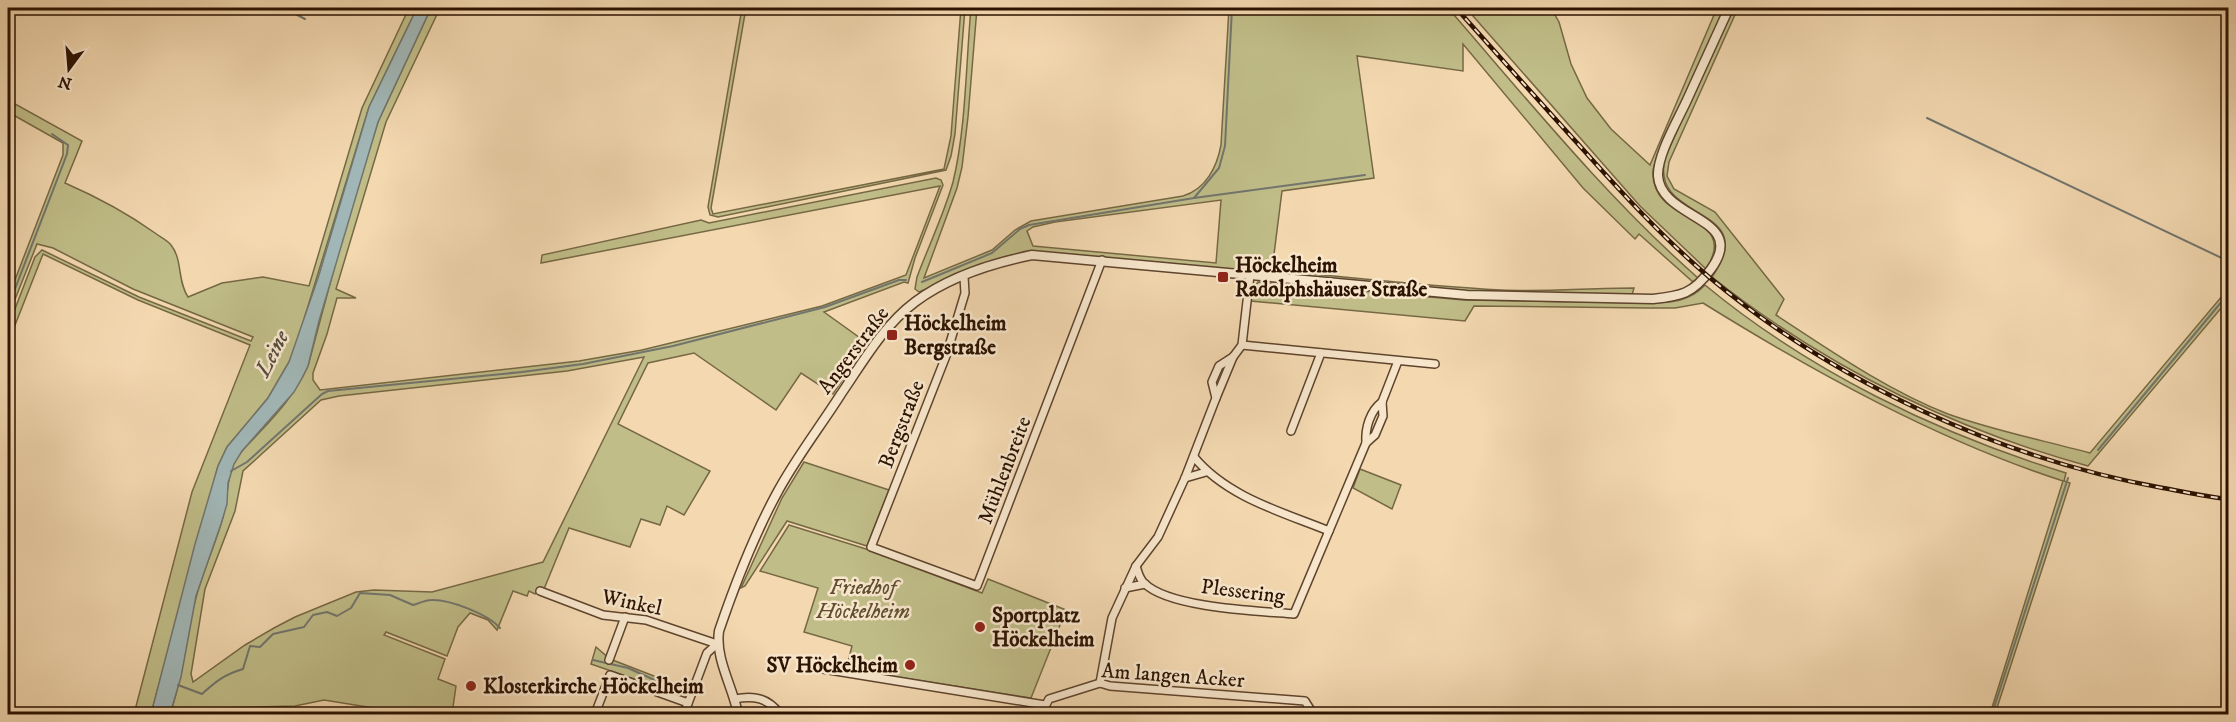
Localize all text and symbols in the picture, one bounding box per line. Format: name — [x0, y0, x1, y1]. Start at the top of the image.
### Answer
north arrow — [39, 39, 99, 99]
text: N — [56, 71, 74, 94]
place label: Höckelheim Radolphshäuser Straße — [1235, 253, 1428, 303]
marker: Höckelheim Radolphshäuser Straße — [1216, 270, 1230, 284]
street label: Angerstraße — [812, 301, 895, 400]
place label: Höckelheim Bergstraße — [904, 311, 1007, 361]
water label: Leine — [249, 326, 295, 383]
marker: Höckelheim Bergstraße — [885, 328, 899, 342]
street label: Bergstraße — [873, 377, 931, 472]
street label: Mühlenbreite — [973, 413, 1037, 528]
street label: Plessering — [1200, 574, 1287, 610]
park label: Friedhof Höckelheim — [815, 575, 910, 625]
street label: Winkel — [598, 584, 665, 622]
place label: Sportplatz Höckelheim — [992, 603, 1095, 653]
marker: Sportplatz Höckelheim — [973, 620, 987, 634]
place label: SV Höckelheim — [767, 653, 898, 679]
marker: SV Höckelheim — [903, 658, 917, 672]
street label: Am langen Acker — [1101, 658, 1246, 694]
place label: Klosterkirche Höckelheim — [483, 674, 704, 700]
marker: Klosterkirche Höckelheim — [464, 679, 478, 693]

